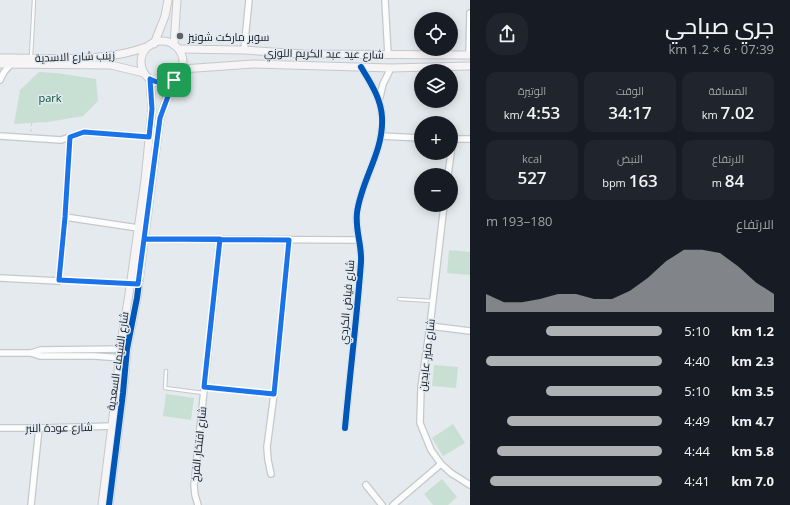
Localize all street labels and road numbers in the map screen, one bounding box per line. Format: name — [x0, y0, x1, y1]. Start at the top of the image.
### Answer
street label: شارع عيد عبد الكريم اللوزي — [264, 44, 384, 64]
street label: زينب شارع الاسدية — [35, 47, 116, 66]
street label: شارع فياض الكردي — [335, 259, 359, 345]
street label: شارع الشيماء السعدية — [103, 310, 132, 412]
street label: شارع منير عابدين — [414, 318, 439, 392]
street label: شارع افتخار الفرخ — [187, 406, 210, 482]
street label: شارع عودة النبر — [24, 419, 93, 436]

